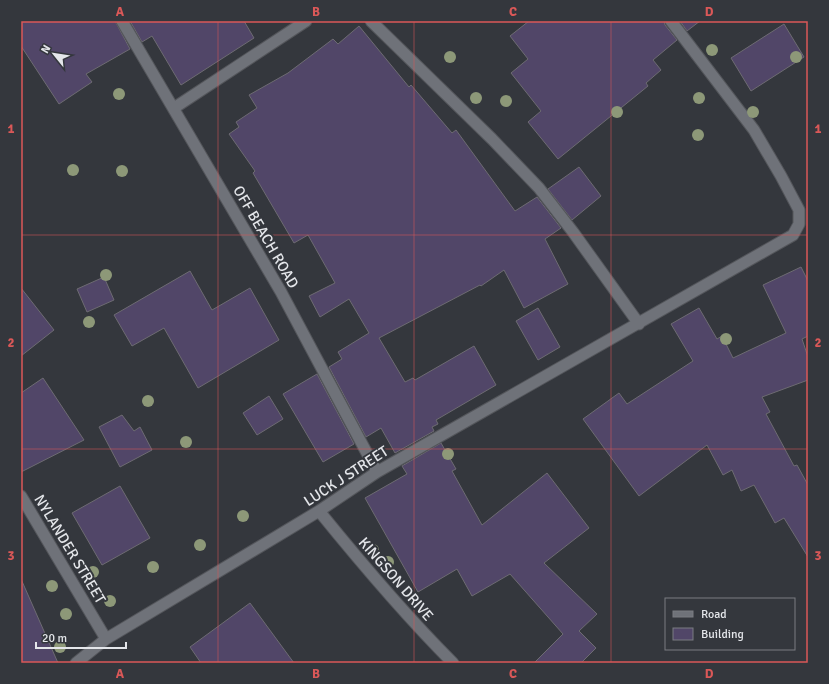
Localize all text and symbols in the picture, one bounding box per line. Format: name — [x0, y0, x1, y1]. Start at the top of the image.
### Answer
text: A — [116, 4, 125, 20]
text: B — [312, 4, 320, 20]
text: C — [509, 4, 517, 20]
text: D — [705, 4, 714, 20]
north arrow — [34, 34, 74, 74]
text: N — [38, 43, 53, 56]
text: 1 — [7, 121, 15, 137]
text: 1 — [814, 121, 822, 137]
street label: OFF BEACH ROAD — [229, 183, 303, 291]
text: 2 — [7, 335, 15, 351]
text: 2 — [814, 335, 822, 351]
street label: LUCK J STREET — [300, 442, 392, 510]
street label: NYLANDER STREET — [30, 491, 110, 607]
street label: KINGSON DRIVE — [355, 533, 437, 625]
text: 3 — [7, 548, 15, 564]
text: 3 — [814, 548, 822, 564]
legend — [665, 598, 795, 650]
text: Road — [701, 607, 727, 622]
scale bar — [36, 624, 126, 650]
text: Building — [701, 627, 744, 642]
text: 20 m — [42, 631, 67, 646]
text: A — [116, 666, 125, 682]
text: B — [312, 666, 320, 682]
text: C — [509, 666, 517, 682]
text: D — [705, 666, 714, 682]

